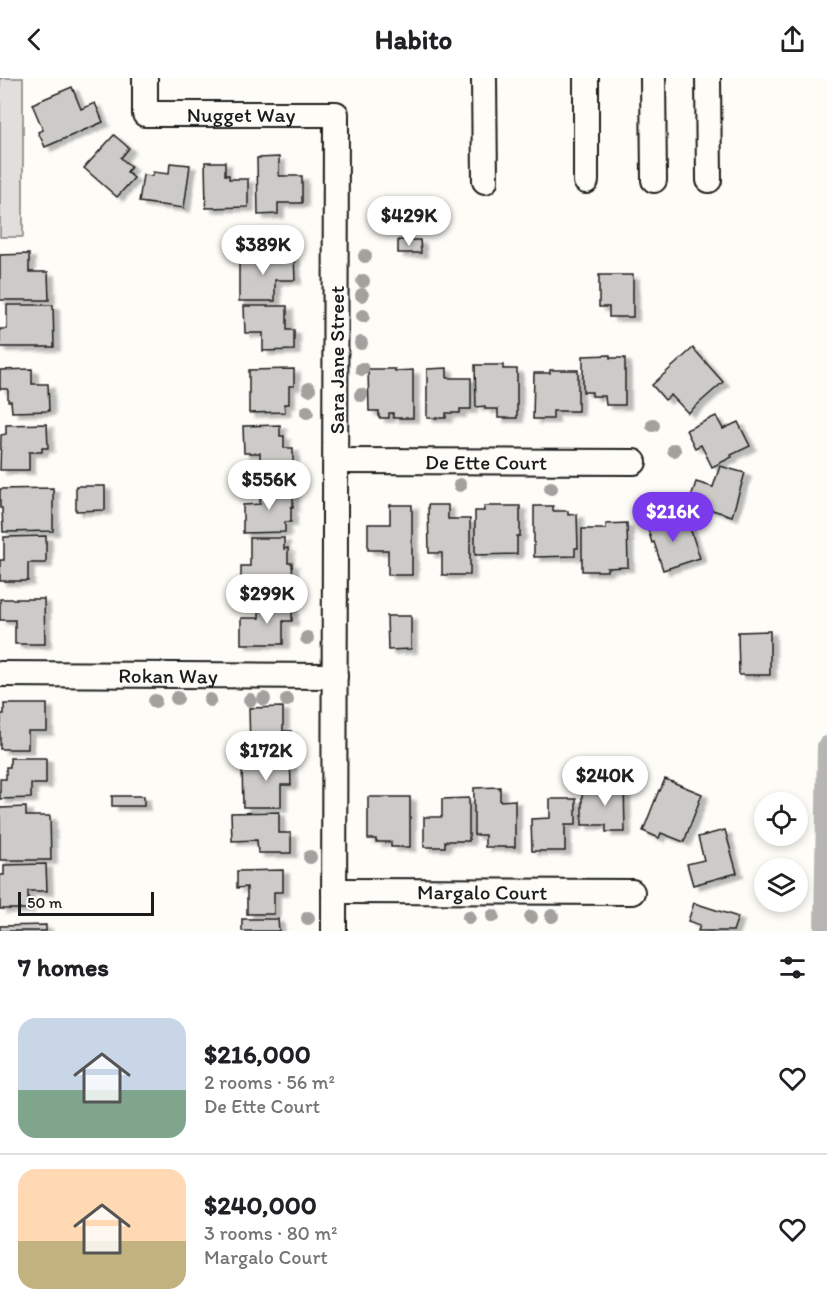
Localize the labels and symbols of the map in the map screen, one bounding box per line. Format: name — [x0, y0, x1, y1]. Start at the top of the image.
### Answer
street label: Nugget Way — [187, 102, 295, 127]
pin: $429K — [367, 196, 451, 247]
pin: $389K — [221, 225, 305, 276]
street label: Sara Jane Street — [324, 286, 349, 434]
street label: De Ette Court — [425, 449, 547, 474]
pin: $556K — [227, 460, 311, 511]
pin: $216K — [631, 492, 715, 543]
pin: $299K — [225, 574, 309, 625]
street label: Rokan Way — [118, 662, 218, 688]
pin: $172K — [224, 731, 308, 782]
pin: $240K — [563, 756, 647, 807]
street label: Margalo Court — [417, 879, 547, 904]
scale bar — [18, 889, 154, 916]

